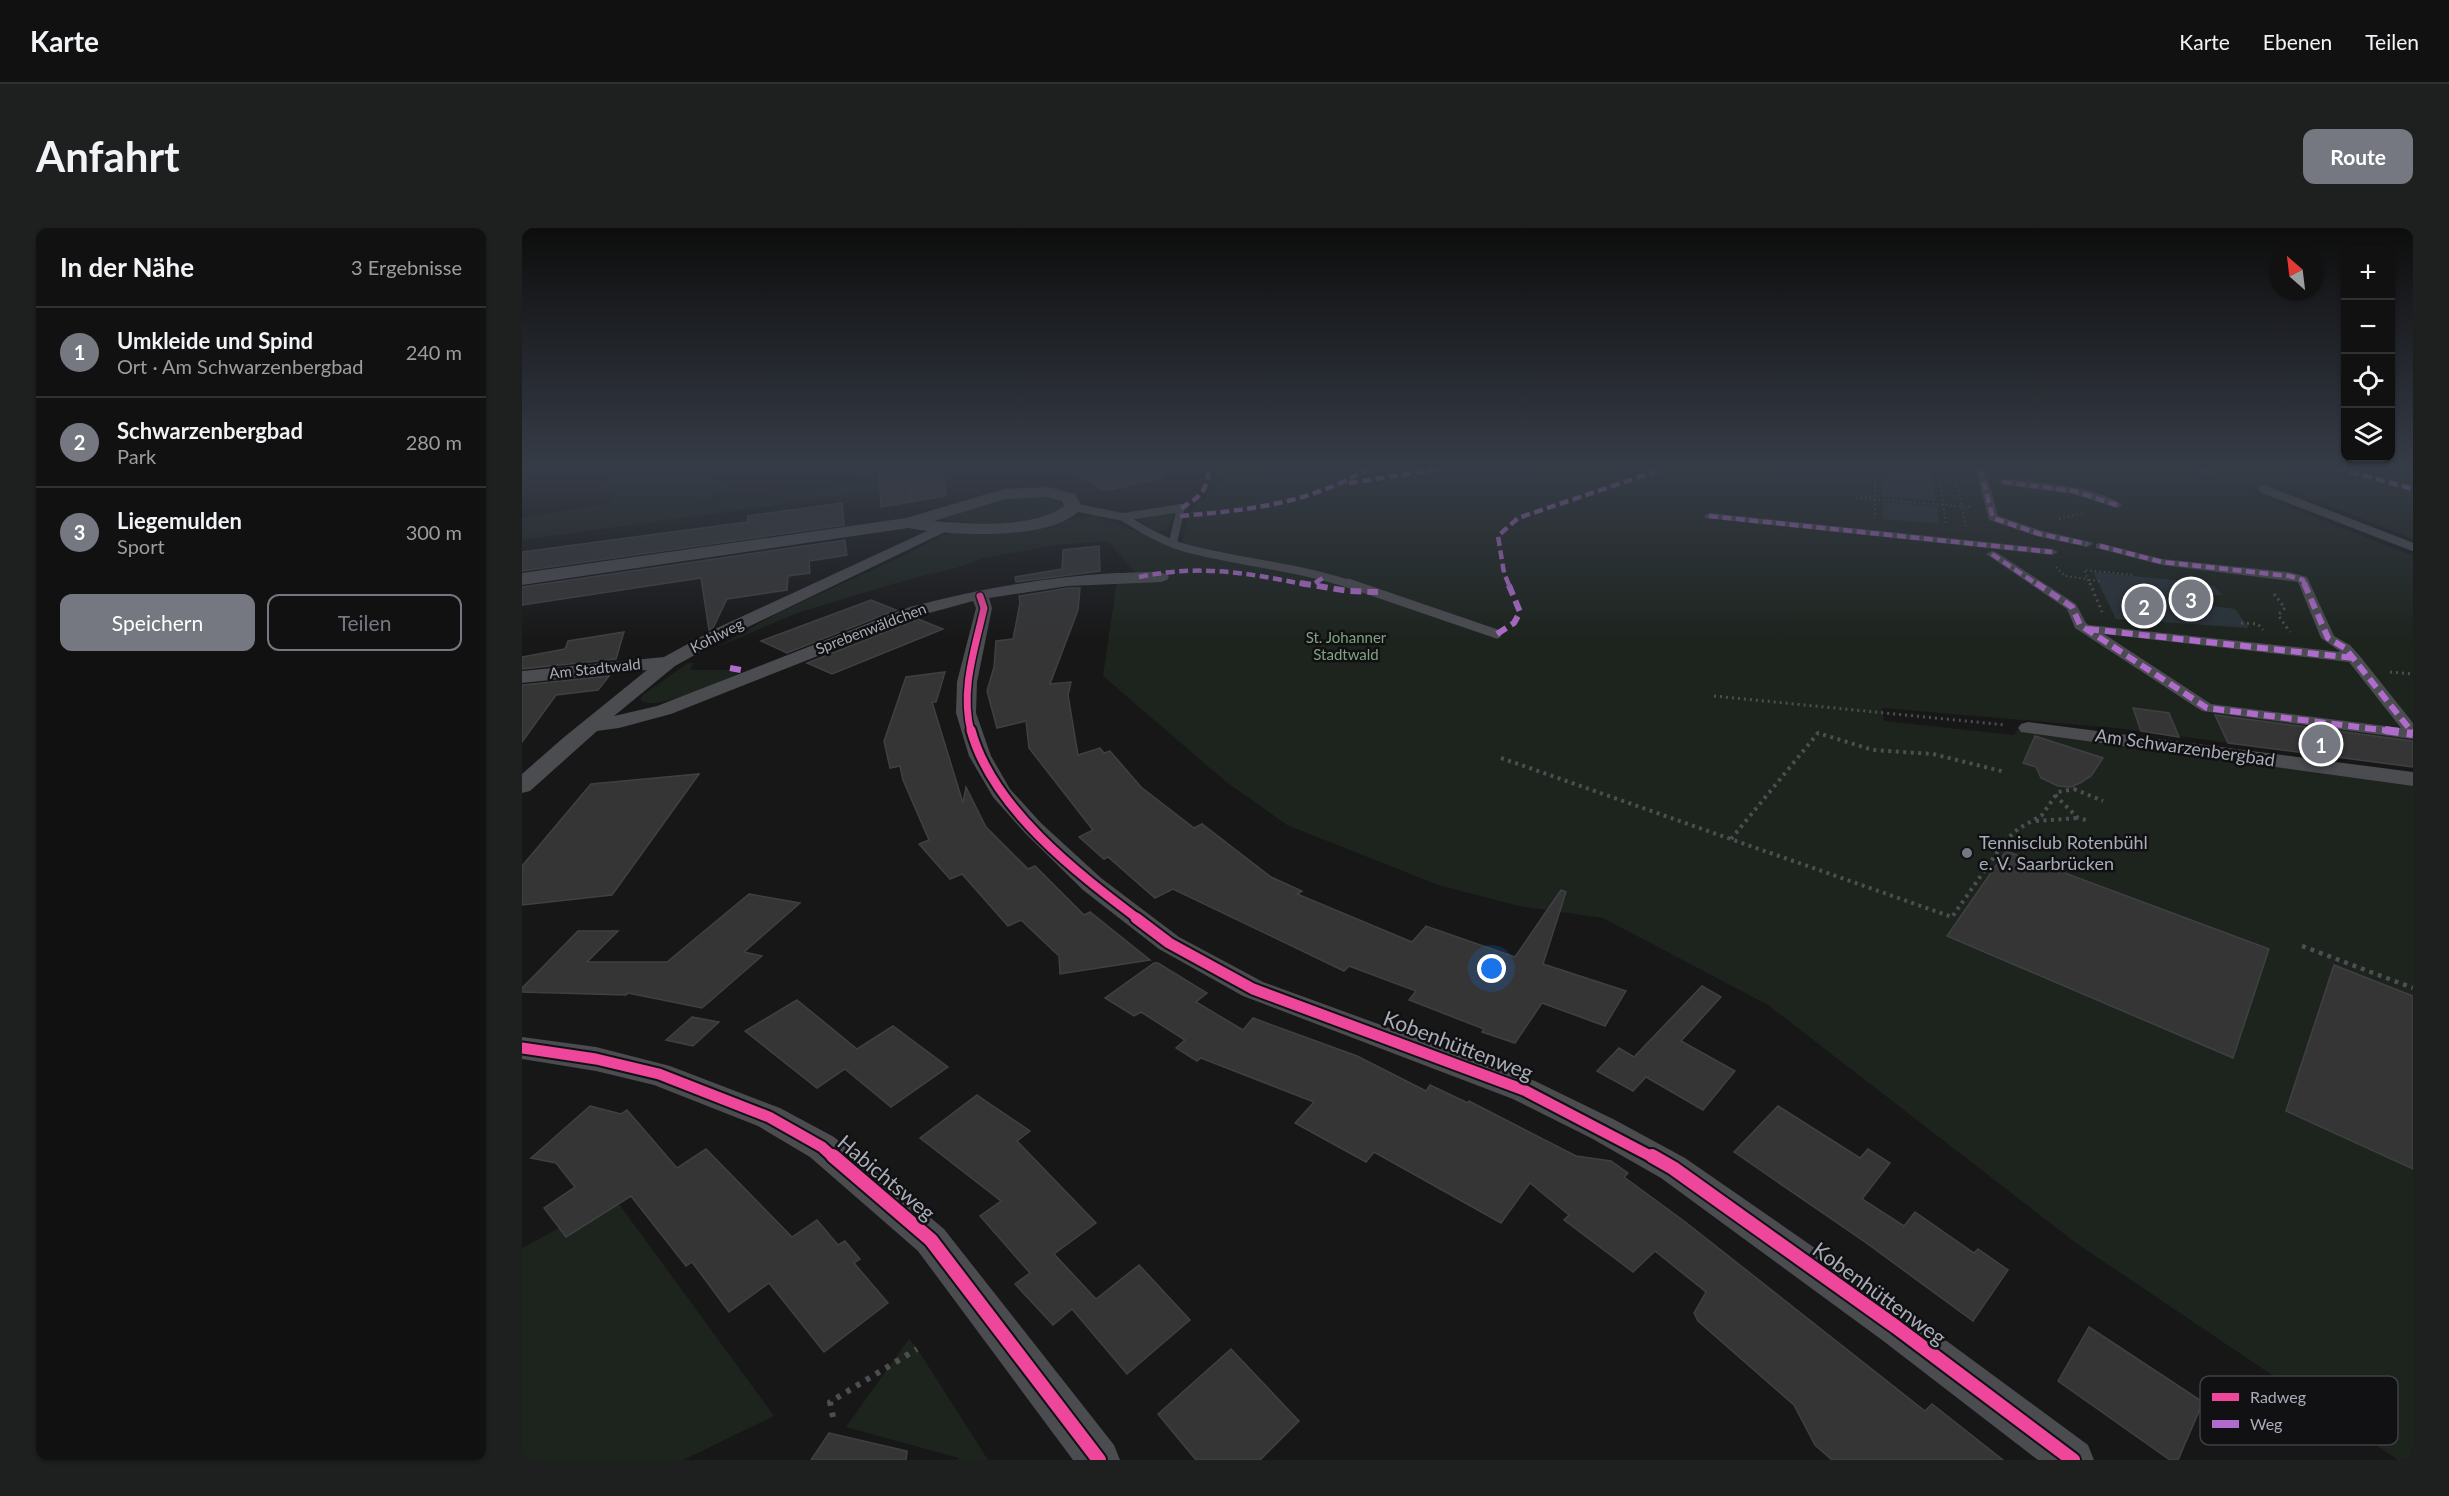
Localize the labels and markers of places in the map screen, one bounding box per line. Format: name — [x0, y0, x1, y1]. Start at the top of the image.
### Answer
pin: 3 — [2172, 576, 2210, 622]
pin: 2 — [2124, 584, 2164, 628]
pin: 1 — [2302, 722, 2340, 766]
place label: Tennisclub Rotenbühl e. V. Saarbrücken — [1979, 831, 2148, 874]
marker: Tennisclub Rotenbühl e. V. Saarbrücken — [1960, 846, 1974, 860]

